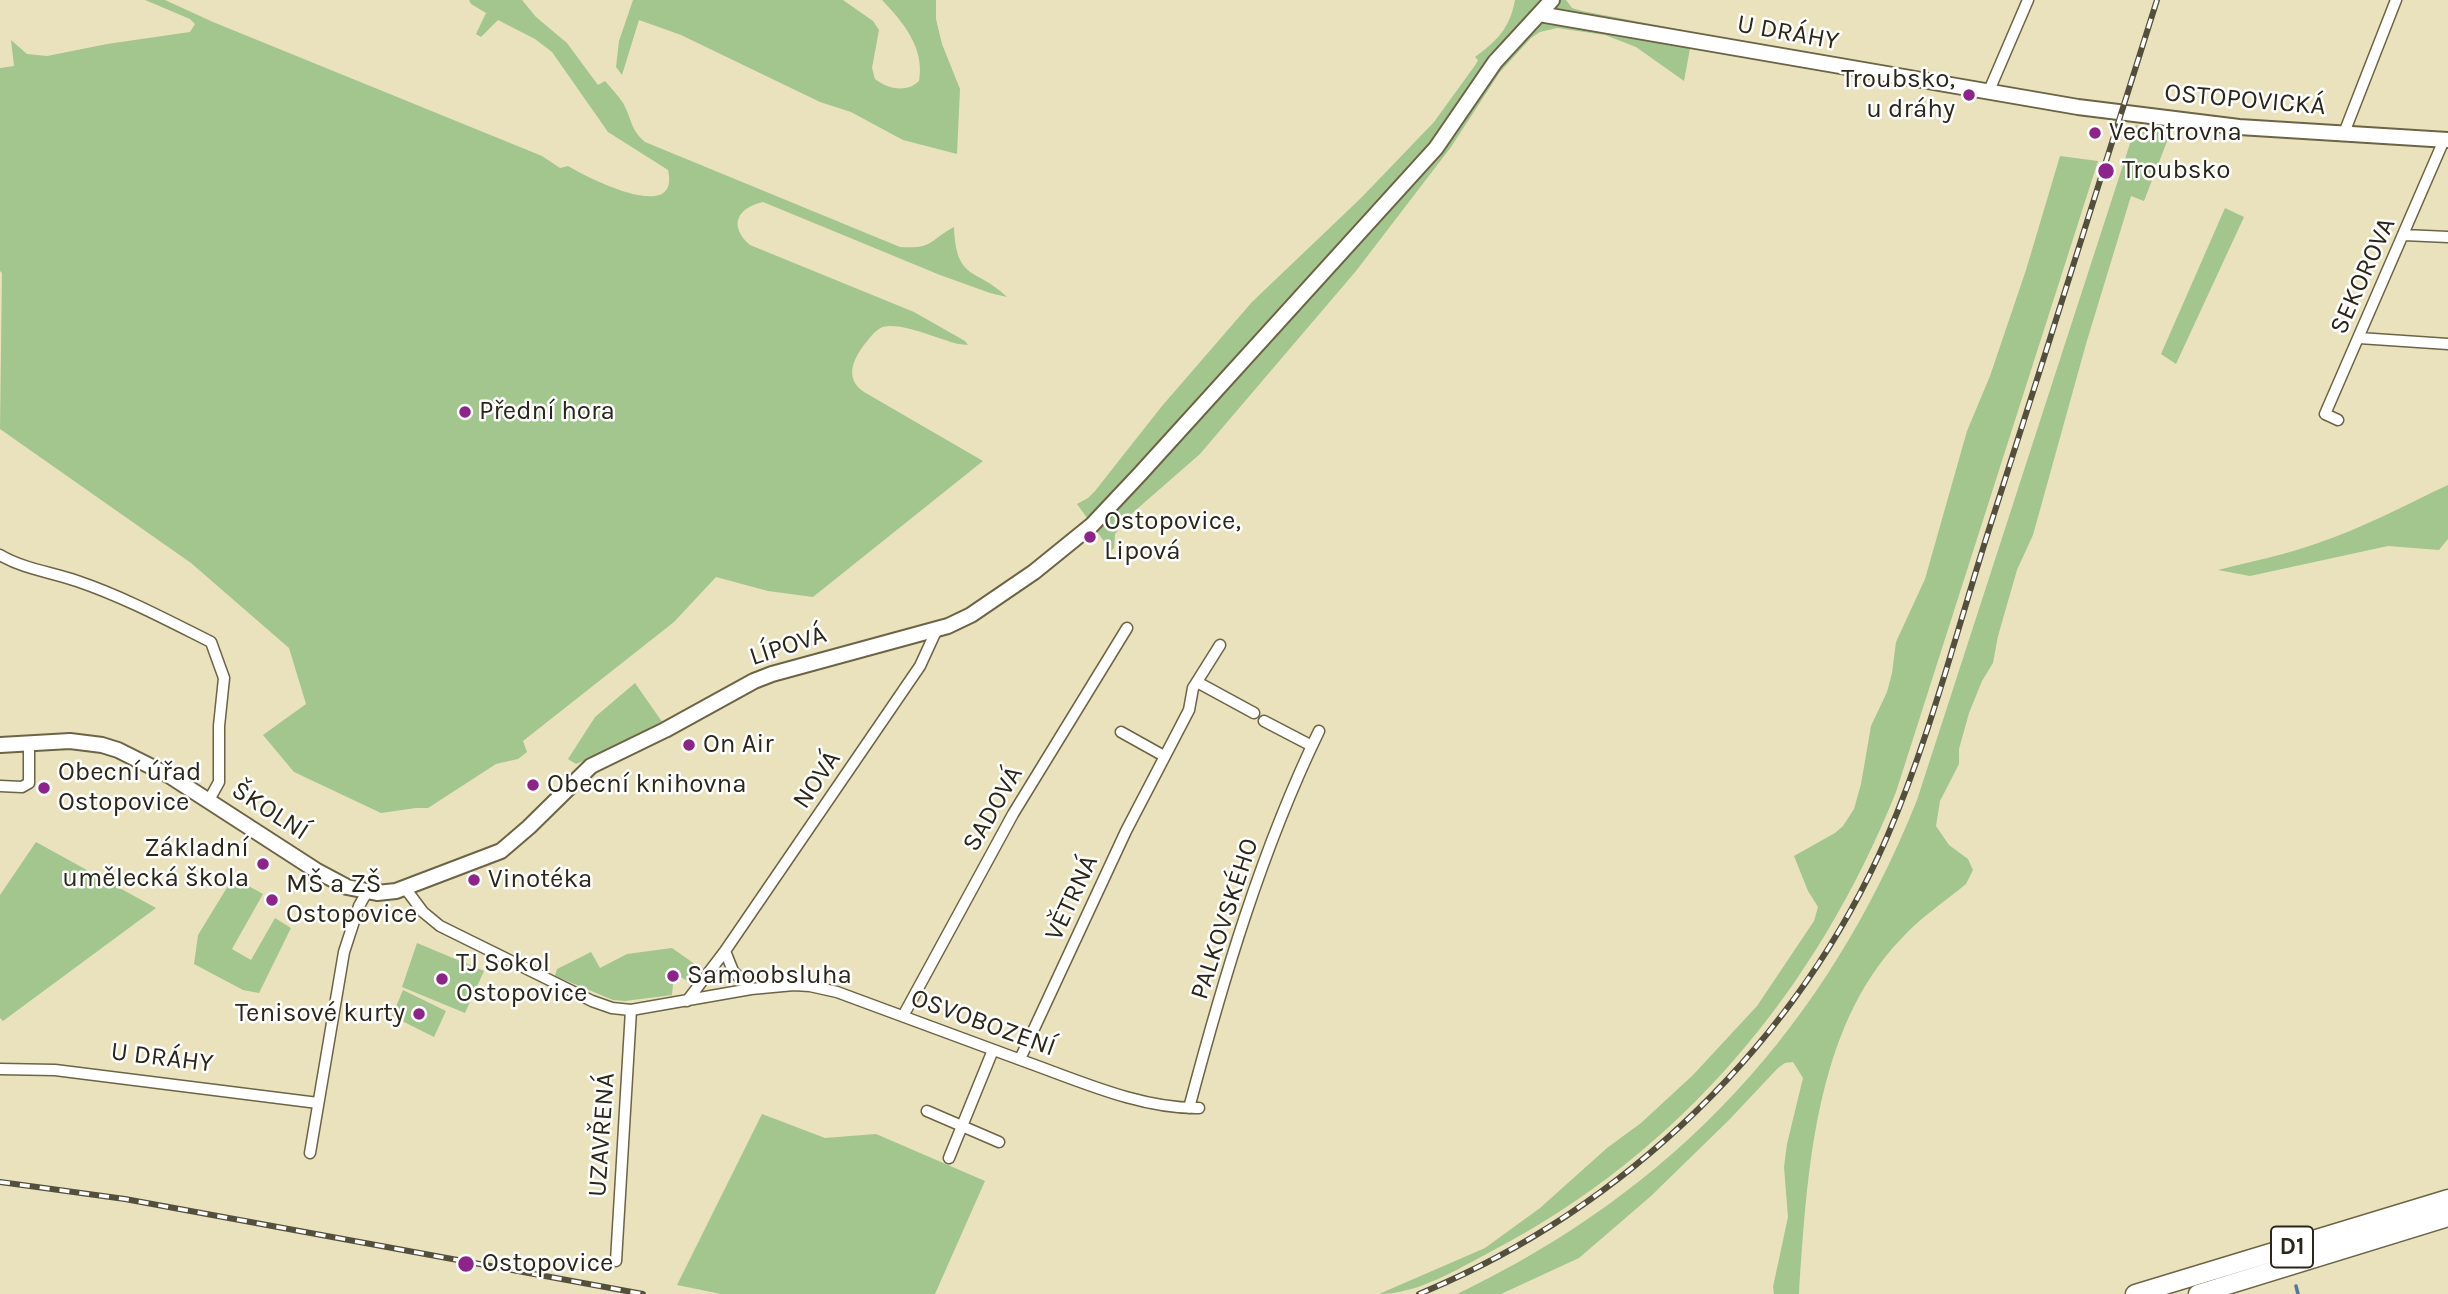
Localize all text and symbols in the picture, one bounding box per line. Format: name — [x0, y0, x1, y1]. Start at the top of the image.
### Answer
street label: U DRÁHY — [1735, 9, 1841, 57]
place label: Troubsko, u dráhy — [1841, 64, 1955, 126]
street label: OSTOPOVICKÁ — [2163, 77, 2327, 123]
marker: Troubsko, u dráhy — [1961, 87, 1977, 103]
place label: Vechtrovna — [2109, 117, 2242, 149]
marker: Vechtrovna — [2087, 125, 2103, 141]
place label: Troubsko — [2122, 155, 2230, 187]
marker: Troubsko — [2096, 161, 2116, 181]
street label: SEKOROVA — [2324, 213, 2402, 339]
place label: Přední hora — [479, 396, 615, 428]
marker: Přední hora — [457, 404, 473, 420]
place label: Ostopovice, Lipová — [1104, 506, 1241, 568]
marker: Ostopovice, Lipová — [1082, 529, 1098, 545]
street label: LÍPOVÁ — [746, 619, 830, 673]
place label: On Air — [703, 729, 774, 761]
marker: On Air — [681, 737, 697, 753]
street label: NOVÁ — [786, 745, 848, 815]
place label: Obecní úřad Ostopovice — [58, 757, 201, 818]
street label: SADOVÁ — [956, 761, 1030, 857]
place label: Obecní knihovna — [547, 769, 747, 801]
street label: ŠKOLNÍ — [226, 775, 314, 847]
marker: Obecní knihovna — [525, 777, 541, 793]
marker: Obecní úřad Ostopovice — [36, 780, 52, 796]
place label: Základní umělecká škola — [62, 833, 249, 894]
street label: PALKOVSKÉHO — [1184, 834, 1266, 1004]
street label: VĚTRNÁ — [1039, 850, 1105, 946]
marker: Základní umělecká škola — [255, 856, 271, 872]
place label: Vinotéka — [488, 864, 592, 896]
place label: MŠ a ZŠ Ostopovice — [286, 869, 417, 931]
marker: Vinotéka — [466, 872, 482, 888]
marker: MŠ a ZŠ Ostopovice — [264, 892, 280, 908]
place label: TJ Sokol Ostopovice — [456, 948, 587, 1010]
place label: Samoobsluha — [687, 960, 852, 992]
marker: Samoobsluha — [665, 968, 681, 984]
marker: TJ Sokol Ostopovice — [434, 971, 450, 987]
street label: OSVOBOZENÍ — [906, 982, 1060, 1064]
place label: Tenisové kurty — [235, 998, 405, 1030]
marker: Tenisové kurty — [411, 1006, 427, 1022]
street label: U DRÁHY — [109, 1036, 215, 1080]
street label: UZAVŘENÁ — [582, 1072, 622, 1198]
road number: D1 — [2271, 1226, 2313, 1268]
place label: Ostopovice — [482, 1248, 613, 1280]
marker: Ostopovice — [456, 1254, 476, 1274]

